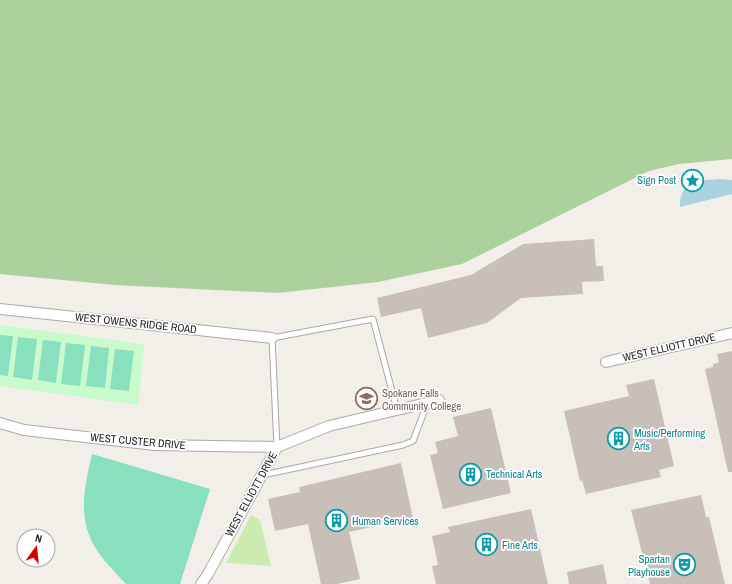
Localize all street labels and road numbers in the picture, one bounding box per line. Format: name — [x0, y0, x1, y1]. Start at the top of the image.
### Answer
street label: WEST OWENS RIDGE ROAD — [75, 310, 197, 336]
street label: WEST ELLIOTT DRIVE — [621, 330, 717, 364]
street label: WEST CUSTER DRIVE — [90, 430, 186, 452]
street label: WEST ELLIOTT DRIVE — [222, 449, 280, 539]

